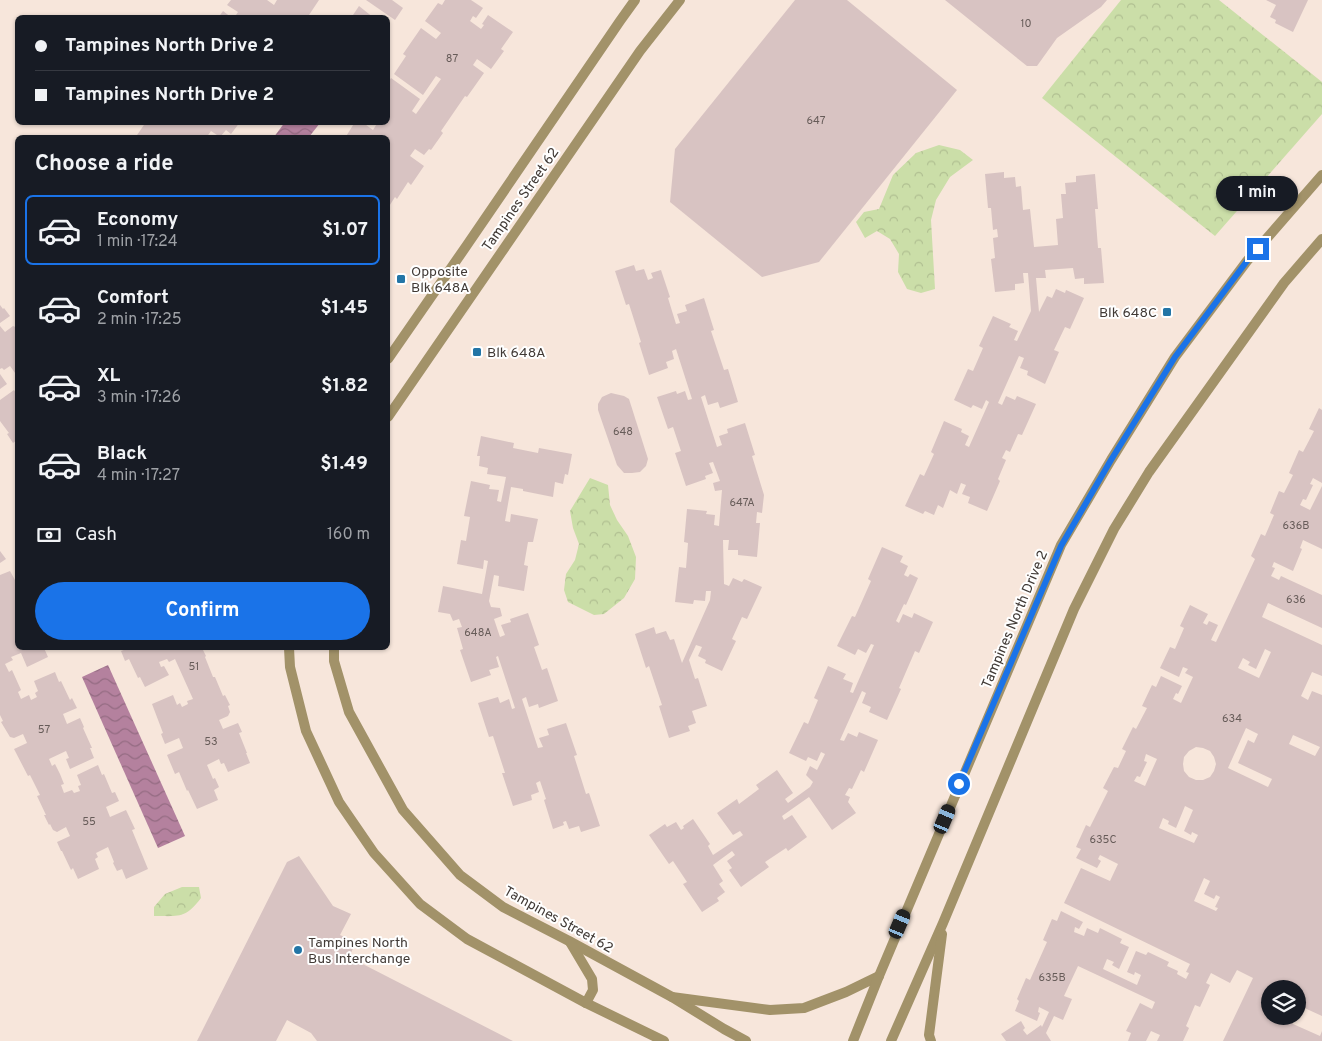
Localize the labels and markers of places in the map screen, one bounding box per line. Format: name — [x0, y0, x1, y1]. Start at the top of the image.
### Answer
place label: Opposite Blk 648A — [411, 264, 470, 297]
marker: Opposite Blk 648A — [395, 273, 407, 285]
place label: Blk 648C — [1099, 305, 1157, 322]
marker: Blk 648C — [1161, 306, 1173, 318]
place label: Blk 648A — [487, 345, 546, 362]
marker: Blk 648A — [471, 346, 483, 358]
place label: Tampines North Bus Interchange — [308, 935, 410, 968]
marker: Tampines North Bus Interchange — [292, 944, 304, 956]

